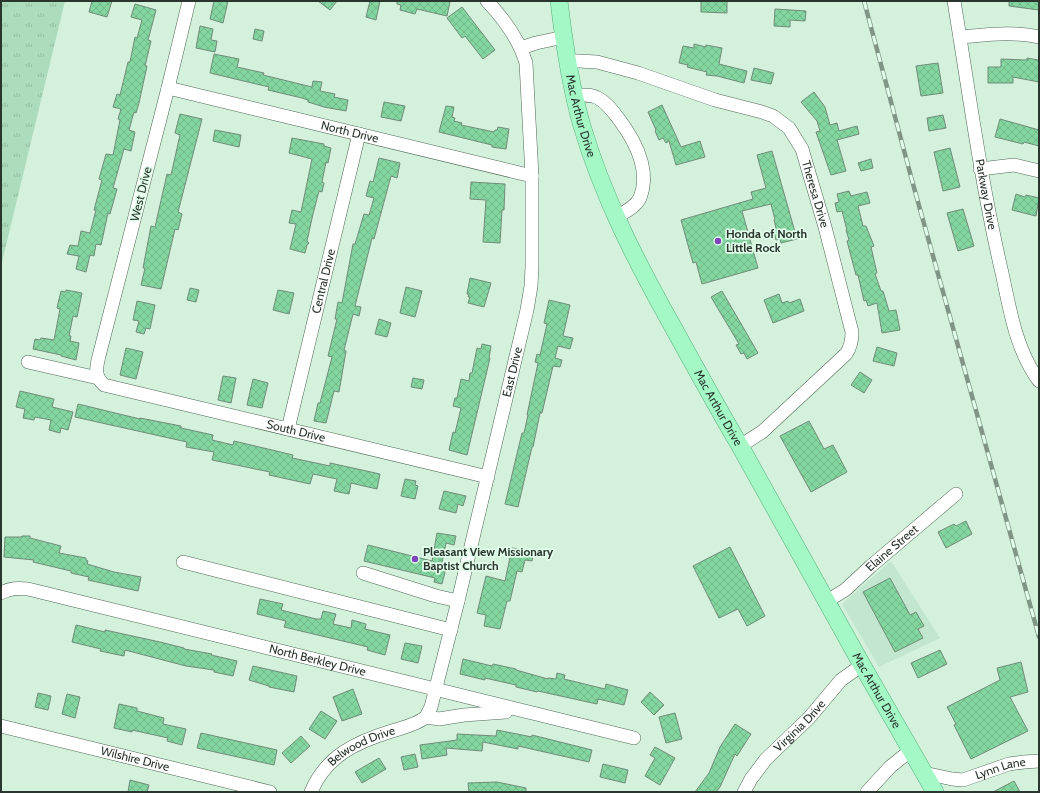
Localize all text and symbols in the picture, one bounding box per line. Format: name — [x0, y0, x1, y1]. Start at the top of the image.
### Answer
street label: Mac Arthur Drive — [563, 73, 600, 159]
street label: North Drive — [319, 117, 380, 146]
street label: Parkway Drive — [973, 158, 1000, 231]
street label: Theresa Drive — [799, 159, 833, 229]
street label: West Drive — [127, 165, 155, 223]
place label: Honda of North Little Rock — [726, 226, 807, 255]
marker: Honda of North Little Rock — [713, 236, 723, 246]
street label: Central Drive — [308, 247, 338, 315]
street label: East Drive — [499, 345, 525, 398]
street label: Mac Arthur Drive — [691, 367, 746, 448]
street label: South Drive — [265, 416, 327, 445]
street label: Elaine Street — [862, 521, 921, 574]
place label: Pleasant View Missionary Baptist Church — [423, 544, 554, 573]
marker: Pleasant View Missionary Baptist Church — [410, 554, 420, 564]
street label: North Berkley Drive — [268, 641, 368, 679]
street label: Mac Arthur Drive — [849, 650, 905, 731]
street label: Virginia Drive — [770, 696, 828, 755]
street label: Belwood Drive — [324, 722, 397, 769]
street label: Wilshire Drive — [99, 743, 171, 774]
street label: Lynn Lane — [973, 754, 1026, 782]

